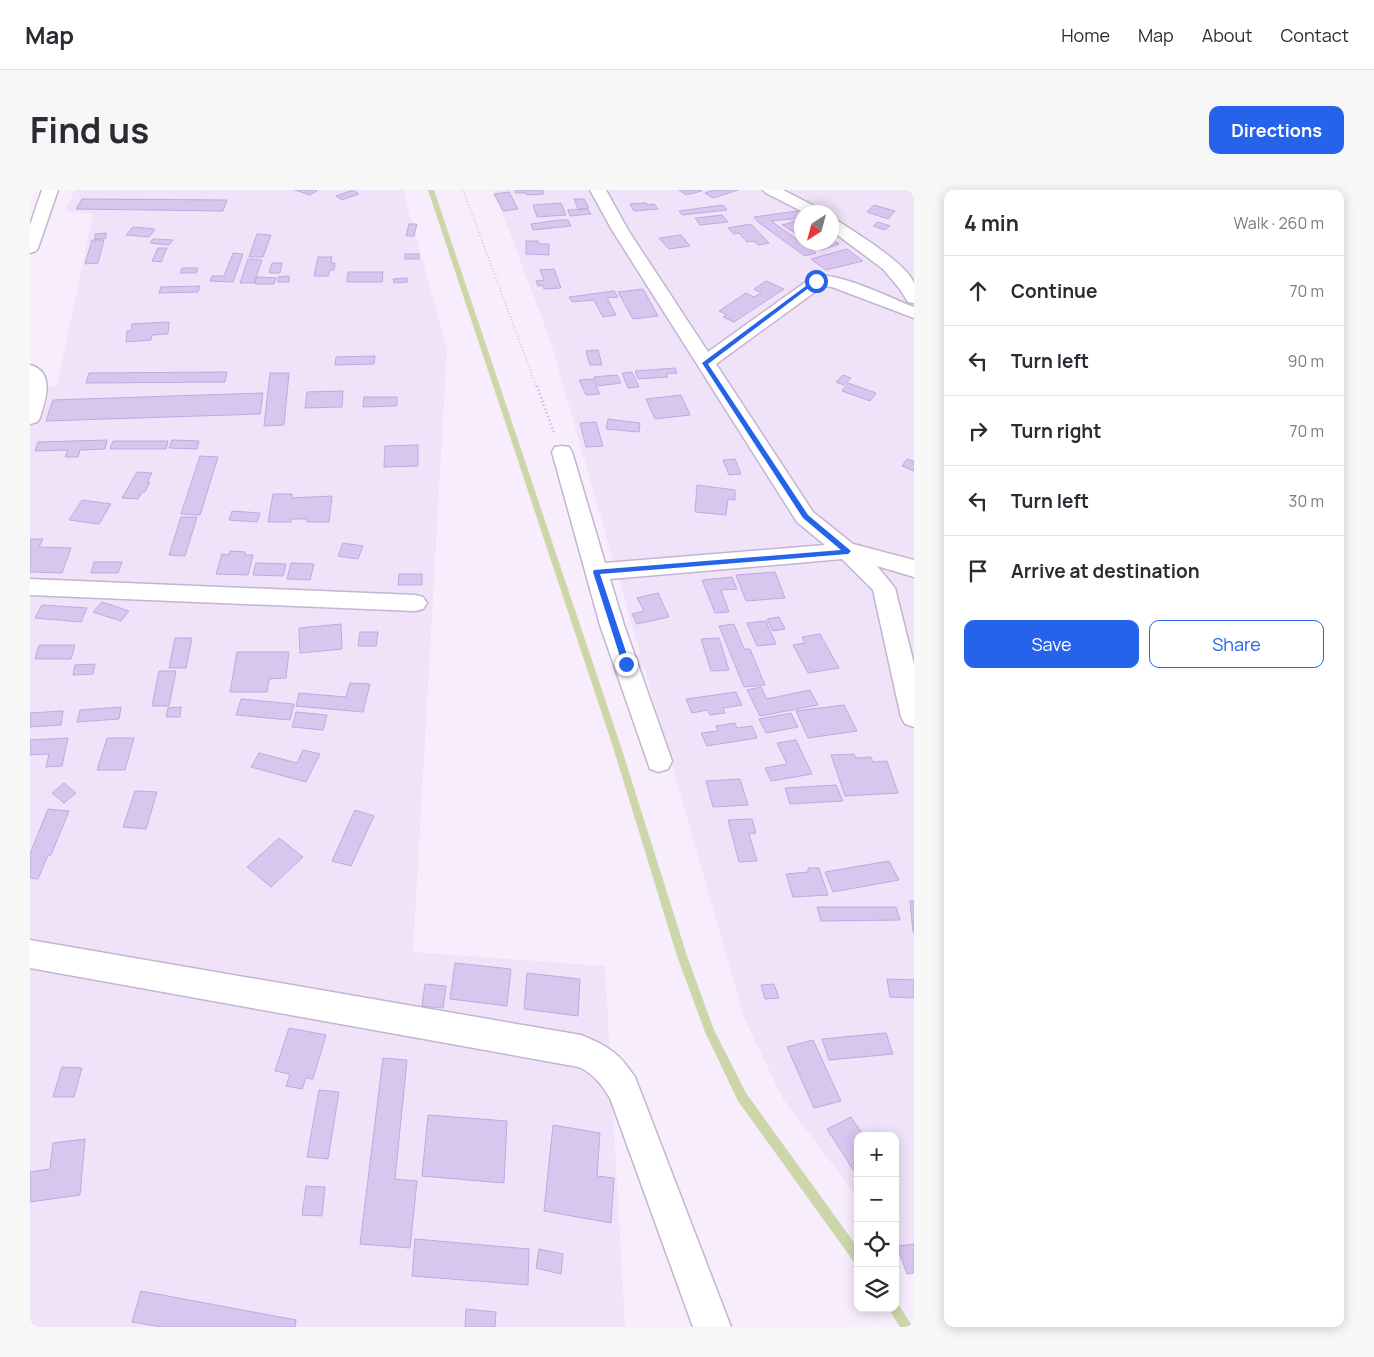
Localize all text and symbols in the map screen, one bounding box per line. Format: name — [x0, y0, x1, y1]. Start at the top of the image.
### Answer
text: Map — [25, 18, 74, 51]
text: Home — [1061, 23, 1110, 47]
text: Map — [1138, 23, 1174, 47]
text: About — [1202, 23, 1252, 47]
text: Contact — [1280, 23, 1349, 47]
text: Find us — [30, 106, 149, 154]
button: Directions — [1209, 106, 1344, 154]
north arrow — [794, 205, 839, 250]
text: 4 min — [964, 209, 1019, 237]
text: Walk · 260 m — [1234, 212, 1324, 234]
route start — [805, 270, 828, 293]
icon: ahead — [964, 277, 992, 305]
text: Continue — [1011, 278, 1097, 304]
text: 70 m — [1289, 280, 1324, 302]
icon: left — [964, 347, 992, 375]
text: Turn left — [1011, 348, 1089, 374]
text: 90 m — [1288, 350, 1324, 372]
icon: right — [964, 417, 992, 445]
text: Turn right — [1011, 418, 1101, 444]
text: 70 m — [1289, 420, 1324, 442]
icon: left — [964, 487, 992, 515]
text: Turn left — [1011, 488, 1089, 514]
text: 30 m — [1289, 490, 1324, 512]
icon: arrive — [964, 557, 992, 585]
text: Arrive at destination — [1011, 558, 1200, 584]
button: Save — [964, 620, 1139, 668]
button: Share — [1149, 620, 1324, 668]
route end — [615, 653, 638, 676]
map controls — [854, 1132, 899, 1312]
button: + — [854, 1132, 899, 1177]
button: − — [854, 1177, 899, 1222]
button: locate — [854, 1222, 899, 1267]
button: layers — [854, 1267, 899, 1312]

